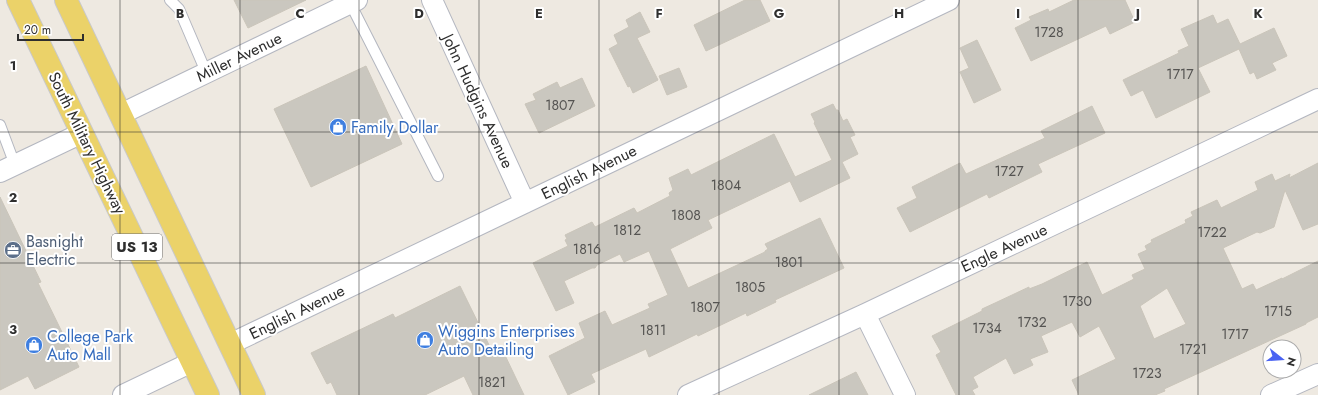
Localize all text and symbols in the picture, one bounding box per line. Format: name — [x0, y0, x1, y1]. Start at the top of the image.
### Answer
text: B — [176, 4, 185, 23]
text: C — [295, 4, 305, 23]
text: D — [414, 4, 424, 23]
text: E — [535, 4, 543, 23]
text: F — [655, 4, 663, 23]
text: G — [774, 4, 785, 23]
text: H — [894, 4, 904, 23]
text: I — [1016, 4, 1020, 23]
text: J — [1133, 4, 1140, 23]
text: K — [1253, 4, 1263, 23]
scale bar — [18, 16, 83, 42]
text: 20 m — [24, 21, 51, 39]
house number: 1728 — [1034, 22, 1064, 42]
street label: Miller Avenue — [192, 26, 286, 88]
street label: John Hudgins Avenue — [436, 28, 519, 172]
text: 1 — [10, 56, 16, 75]
house number: 1717 — [1166, 64, 1194, 84]
street label: South Military Highway — [43, 68, 132, 219]
house number: 1807 — [545, 95, 575, 115]
place label: Family Dollar — [351, 116, 439, 139]
shop icon: Family Dollar — [328, 117, 348, 137]
street label: English Avenue — [537, 139, 641, 205]
house number: 1727 — [995, 161, 1024, 181]
house number: 1804 — [711, 175, 741, 195]
text: 2 — [9, 188, 17, 207]
house number: 1808 — [671, 205, 701, 225]
street label: Engle Avenue — [957, 218, 1051, 278]
house number: 1812 — [613, 220, 641, 240]
house number: 1722 — [1197, 222, 1227, 242]
place label: Basnight Electric — [26, 230, 83, 271]
road number: US 13 — [112, 234, 162, 260]
house number: 1816 — [573, 239, 601, 259]
office icon: Basnight Electric — [3, 240, 23, 260]
house number: 1801 — [775, 252, 803, 272]
house number: 1805 — [735, 277, 765, 297]
street label: English Avenue — [245, 279, 349, 345]
house number: 1730 — [1062, 291, 1092, 311]
house number: 1807 — [690, 297, 720, 317]
house number: 1715 — [1264, 301, 1292, 321]
house number: 1732 — [1017, 312, 1047, 332]
house number: 1734 — [972, 318, 1002, 338]
text: 3 — [9, 320, 17, 339]
place label: Wiggins Enterprises Auto Detailing — [438, 320, 575, 361]
house number: 1811 — [640, 320, 666, 340]
house number: 1717 — [1221, 324, 1249, 344]
place label: College Park Auto Mall — [47, 325, 134, 366]
shop icon: Wiggins Enterprises Auto Detailing — [415, 330, 435, 350]
shop icon: College Park Auto Mall — [24, 335, 44, 355]
house number: 1721 — [1179, 339, 1207, 359]
north arrow — [1262, 339, 1302, 379]
text: N — [1283, 355, 1300, 368]
house number: 1723 — [1132, 363, 1162, 383]
house number: 1821 — [478, 372, 506, 392]

